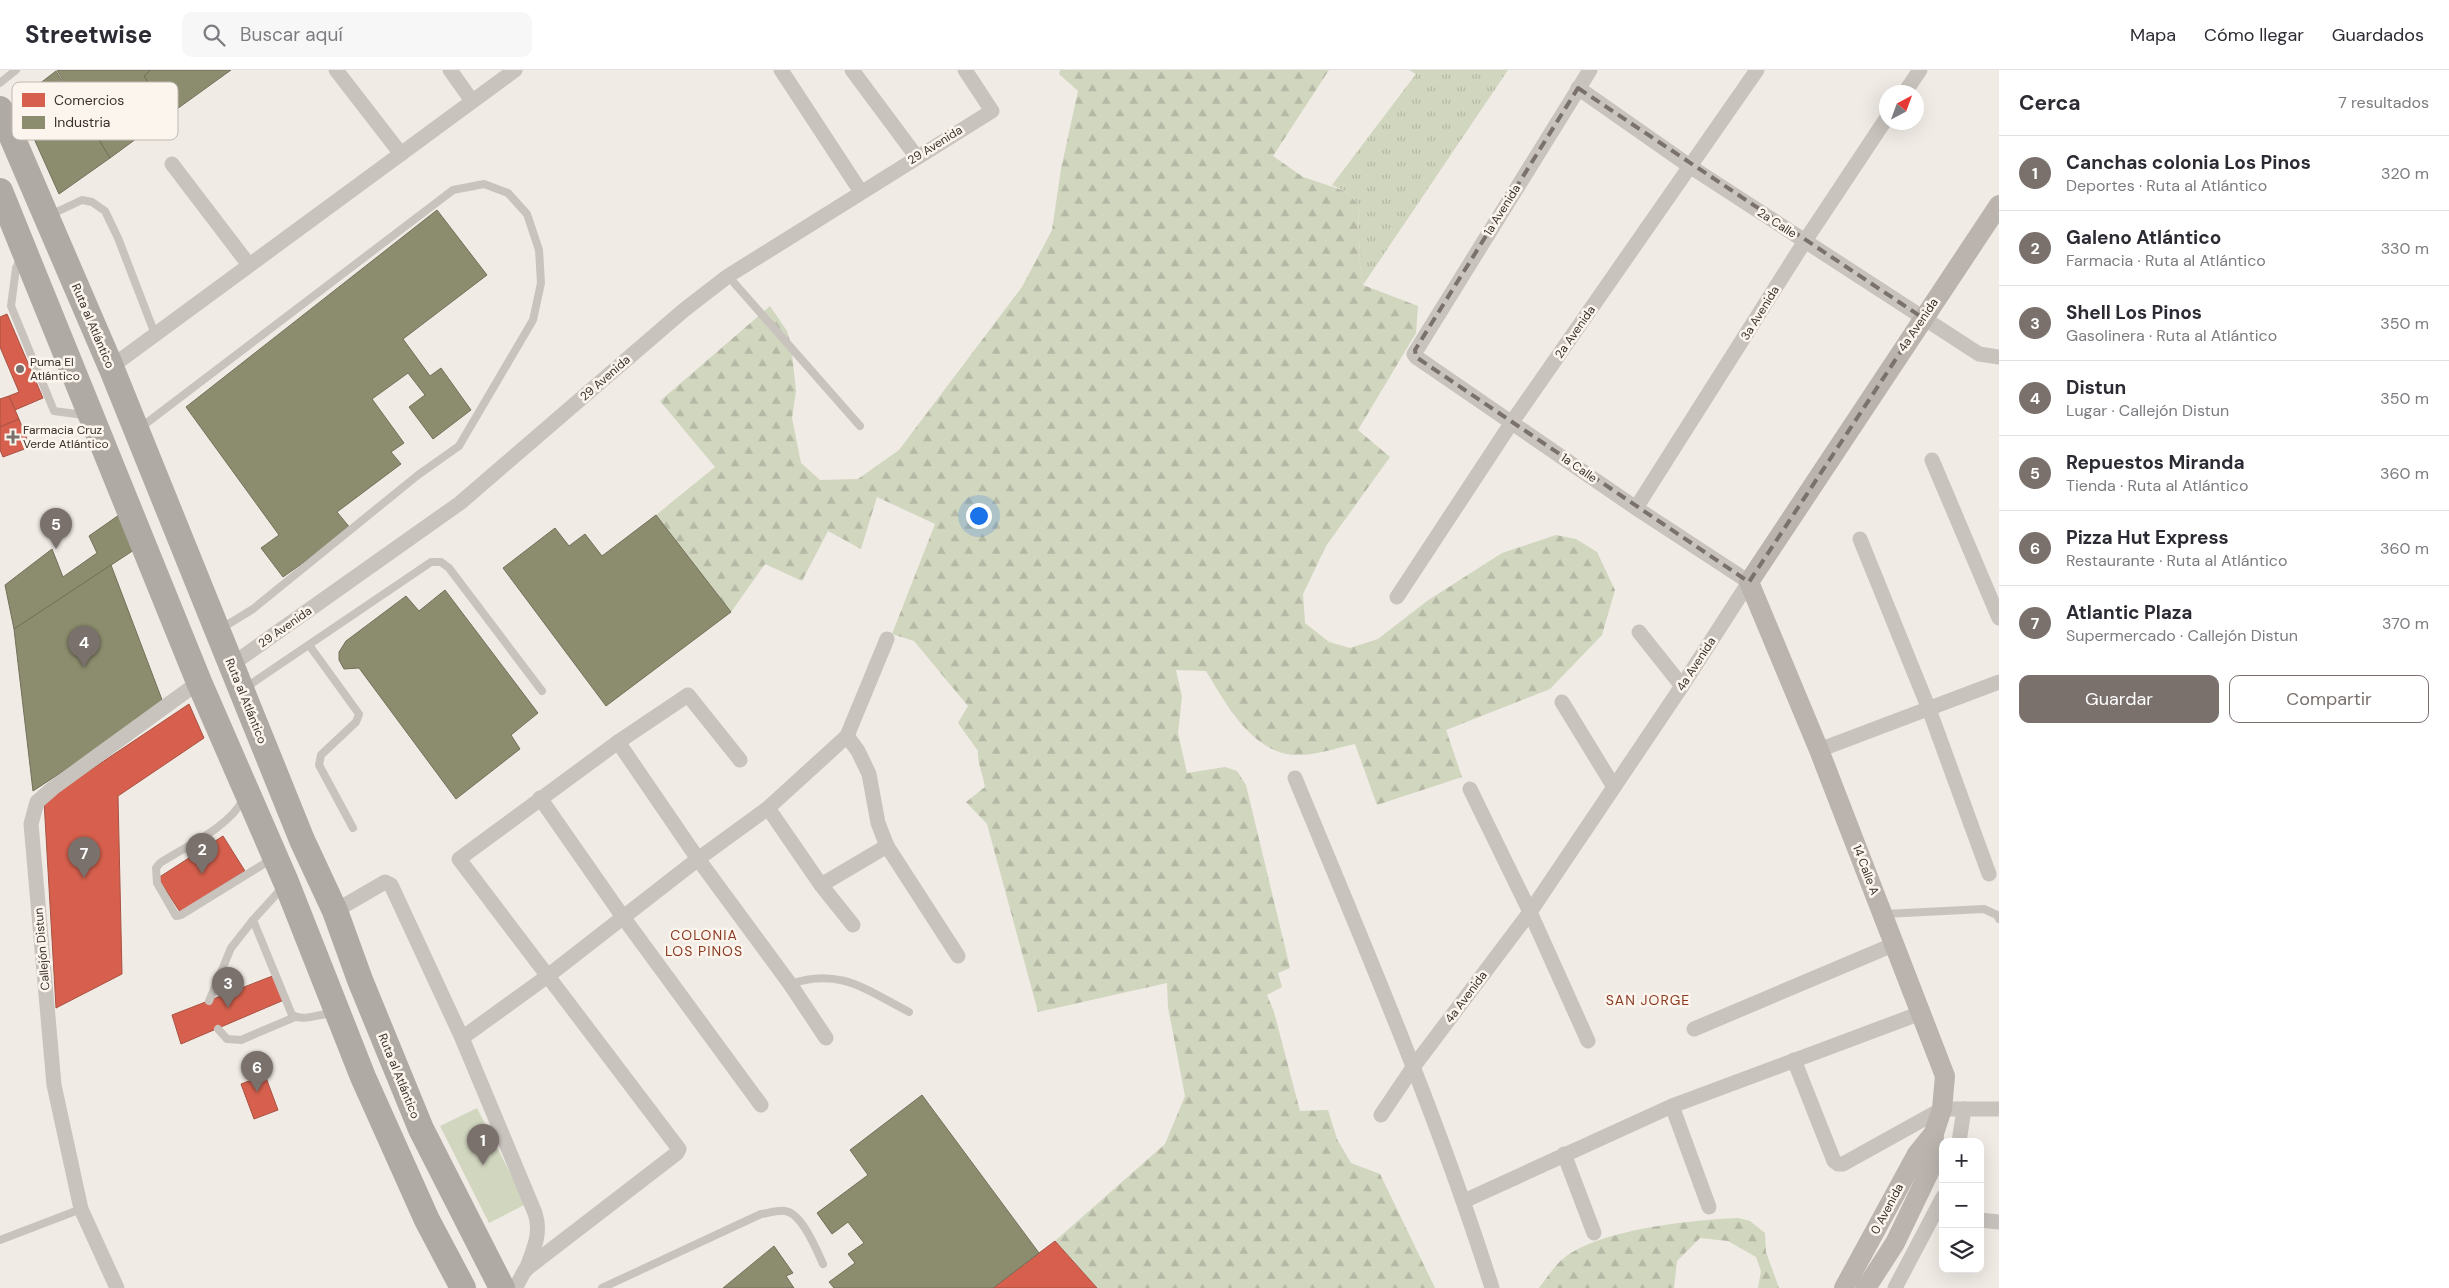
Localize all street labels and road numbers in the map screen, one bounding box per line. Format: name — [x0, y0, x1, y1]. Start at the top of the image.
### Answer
street label: 29 Avenida — [905, 122, 965, 168]
street label: 1a Avenida — [1480, 181, 1524, 239]
street label: 2a Calle — [1754, 204, 1800, 242]
street label: Ruta al Atlántico — [68, 281, 118, 371]
street label: 3a Avenida — [1737, 283, 1783, 343]
street label: 4a Avenida — [1894, 295, 1942, 355]
street label: 2a Avenida — [1551, 303, 1599, 361]
street label: 29 Avenida — [577, 352, 633, 404]
street label: 1a Calle — [1558, 450, 1600, 486]
street label: 29 Avenida — [255, 603, 315, 651]
street label: 4a Avenida — [1673, 634, 1719, 694]
street label: Ruta al Atlántico — [222, 656, 270, 746]
street label: 14 Calle A — [1849, 843, 1883, 897]
street label: Callejón Distun — [30, 907, 54, 991]
street label: 4a Avenida — [1441, 968, 1491, 1026]
street label: Ruta al Atlántico — [375, 1031, 423, 1121]
street label: 0 Avenida — [1867, 1181, 1907, 1237]

